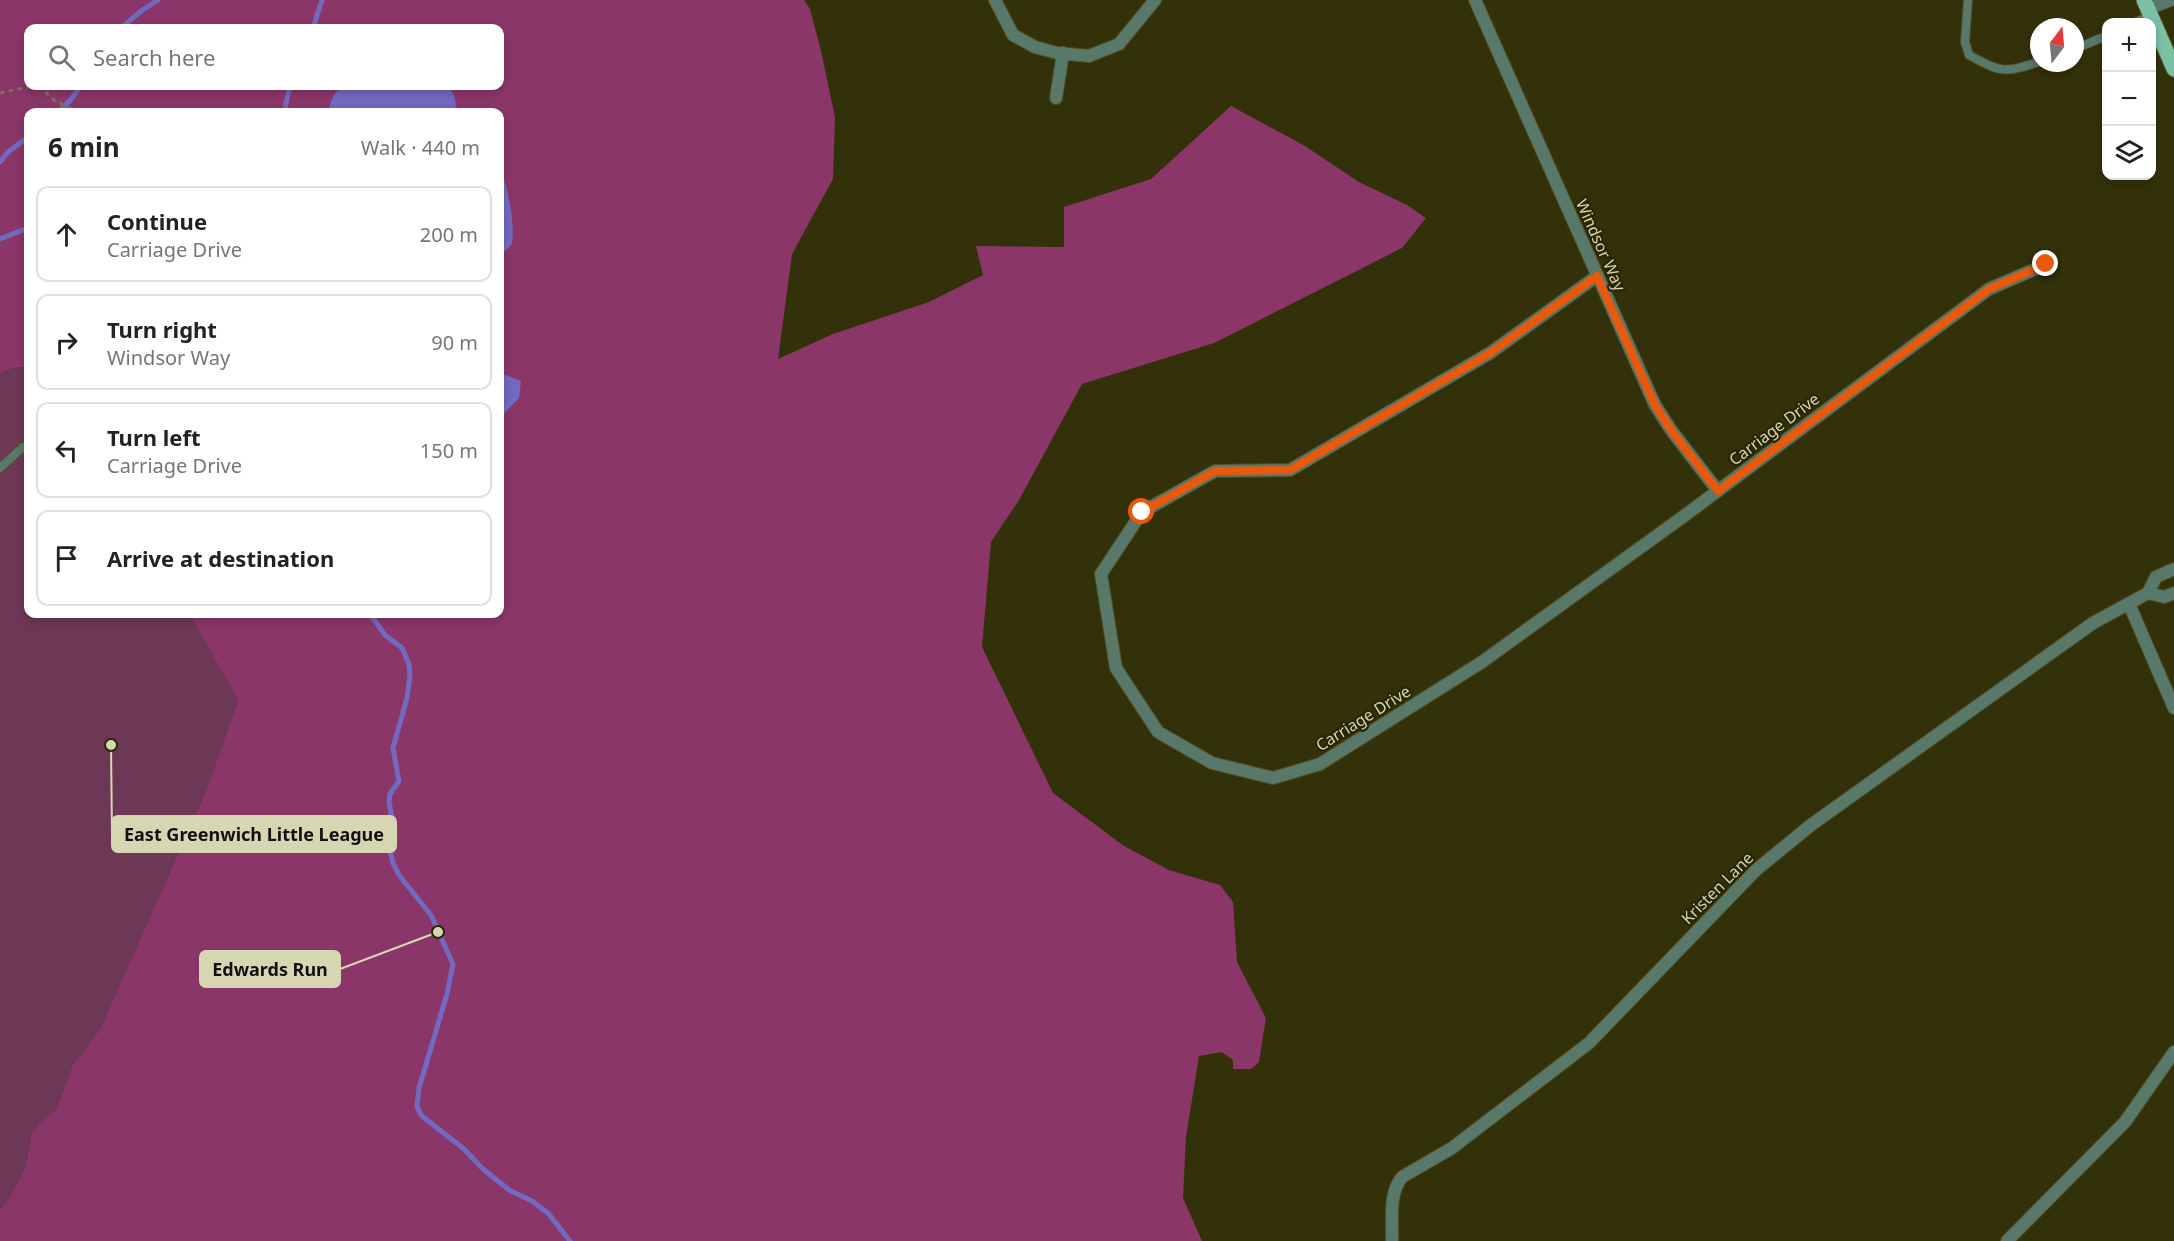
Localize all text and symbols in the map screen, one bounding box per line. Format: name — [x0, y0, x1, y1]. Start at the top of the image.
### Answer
north arrow — [2030, 18, 2084, 72]
map controls — [2102, 18, 2156, 180]
button: + — [2102, 18, 2156, 72]
search box — [24, 24, 504, 90]
icon: search — [45, 41, 78, 74]
text: Search here — [93, 42, 215, 72]
button: − — [2102, 72, 2156, 126]
button: layers — [2102, 126, 2156, 180]
text: 6 min — [48, 129, 120, 165]
text: Walk · 440 m — [361, 134, 480, 161]
street label: Windsor Way — [1571, 196, 1631, 295]
text: Continue — [107, 206, 207, 236]
icon: ahead — [50, 218, 83, 251]
text: 200 m — [420, 221, 478, 248]
text: Carriage Drive — [107, 236, 242, 263]
route end — [2032, 250, 2058, 276]
text: Turn right — [107, 314, 217, 344]
icon: right — [50, 326, 83, 359]
text: 90 m — [431, 329, 478, 356]
text: Windsor Way — [107, 344, 230, 371]
street label: Carriage Drive — [1724, 388, 1824, 470]
text: Turn left — [107, 422, 201, 452]
icon: left — [50, 434, 83, 467]
text: 150 m — [420, 437, 478, 464]
text: Carriage Drive — [107, 452, 242, 479]
route start — [1128, 498, 1154, 524]
icon: arrive — [50, 542, 83, 575]
text: Arrive at destination — [107, 543, 334, 573]
street label: Carriage Drive — [1311, 680, 1415, 756]
callout: East Greenwich Little League — [112, 816, 396, 852]
text: East Greenwich Little League — [124, 822, 384, 846]
street label: Kristen Lane — [1676, 847, 1758, 929]
callout: Edwards Run — [200, 951, 340, 987]
text: Edwards Run — [212, 957, 328, 981]

